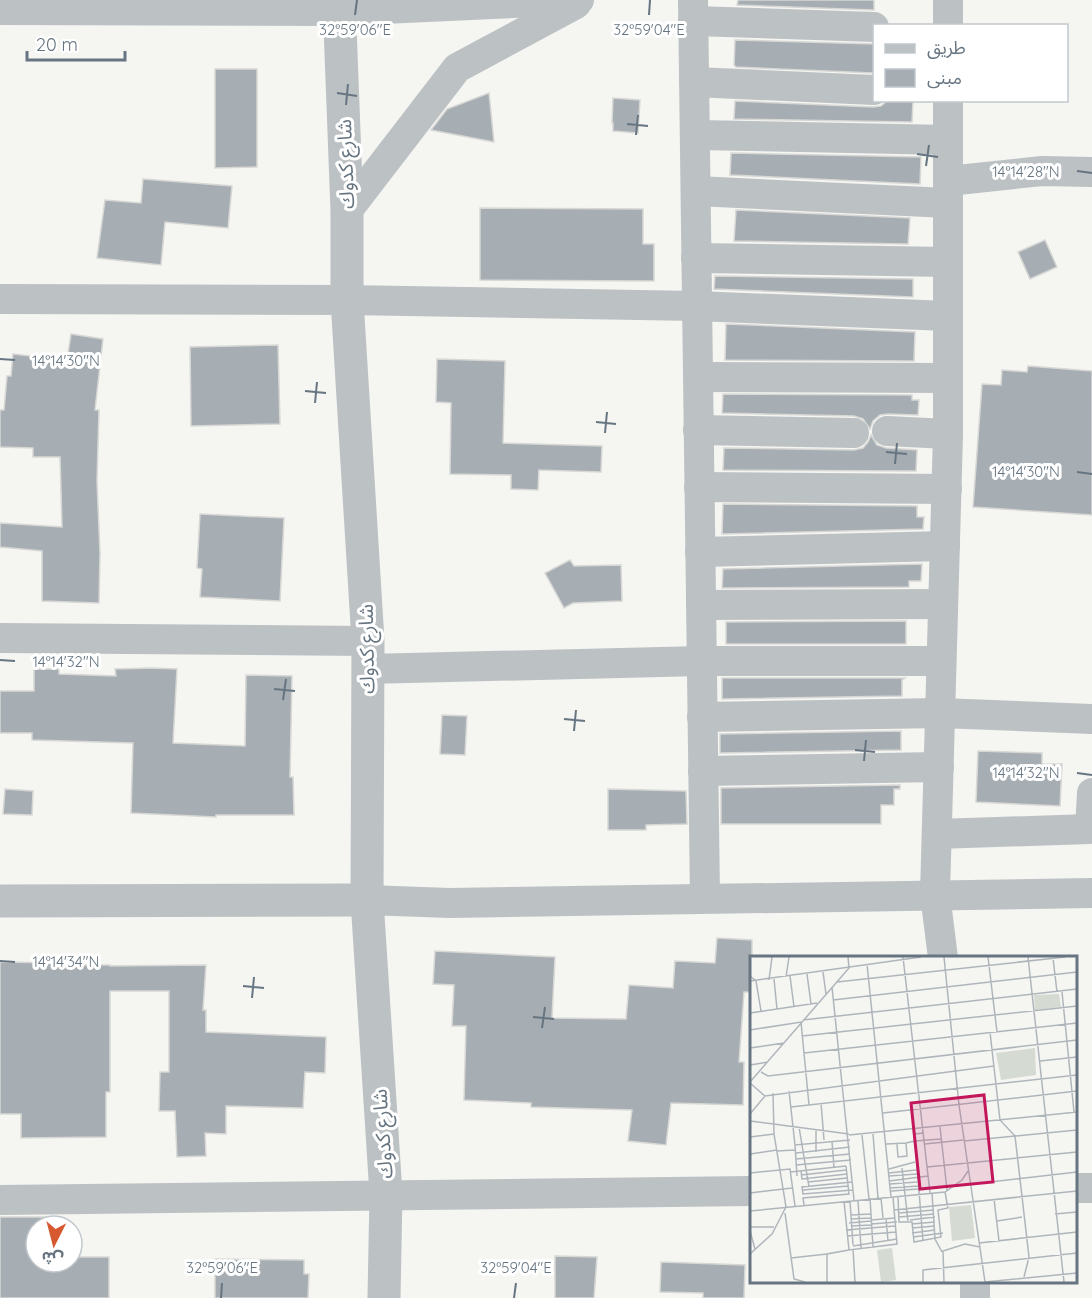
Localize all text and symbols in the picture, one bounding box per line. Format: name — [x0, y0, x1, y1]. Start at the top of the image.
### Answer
text: 32°59'06"E — [319, 20, 391, 39]
text: 32°59'04"E — [613, 20, 685, 39]
scale bar — [27, 24, 124, 62]
legend — [873, 24, 1068, 102]
text: 20 m — [36, 33, 78, 56]
text: طريق — [927, 36, 966, 59]
text: مبنى — [927, 66, 962, 89]
street label: شارع كدوك — [331, 119, 362, 209]
text: 14°14'28"N — [992, 162, 1060, 181]
text: 14°14'30"N — [32, 351, 100, 370]
text: 14°14'30"N — [992, 462, 1060, 481]
street label: شارع كدوك — [353, 604, 382, 694]
text: 14°14'32"N — [32, 652, 100, 671]
text: 14°14'32"N — [992, 763, 1060, 782]
text: 14°14'34"N — [33, 952, 99, 971]
inset map — [750, 956, 1077, 1283]
street label: شارع كدوك — [366, 1088, 401, 1180]
north arrow — [24, 1214, 84, 1274]
text: ش — [40, 1248, 64, 1270]
text: 32°59'06"E — [186, 1258, 258, 1277]
text: 32°59'04"E — [480, 1258, 552, 1277]

